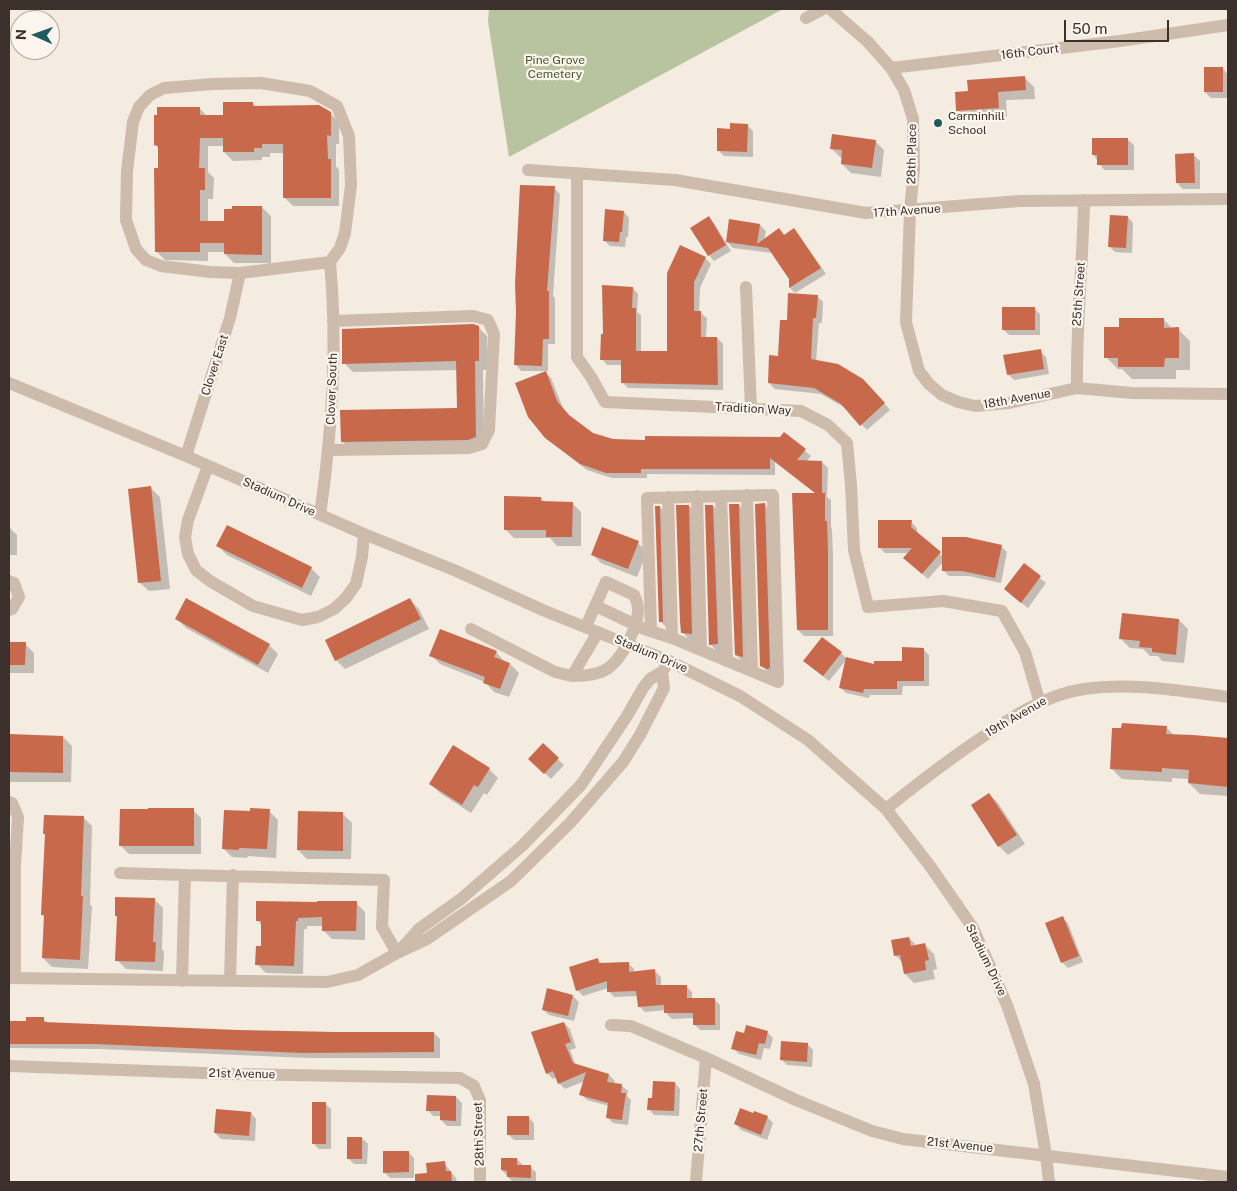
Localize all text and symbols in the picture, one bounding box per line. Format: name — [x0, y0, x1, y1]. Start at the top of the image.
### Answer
north arrow — [10, 10, 60, 60]
scale bar — [1067, 10, 1172, 42]
text: 50 m — [1072, 20, 1107, 37]
text: N — [13, 29, 29, 40]
street label: 16th Court — [1000, 41, 1060, 63]
park label: Pine Grove Cemetery — [525, 53, 585, 81]
place label: Carminhill School — [948, 109, 1005, 137]
marker: Carminhill School — [932, 117, 944, 129]
street label: 28th Place — [904, 124, 920, 184]
street label: 17th Avenue — [873, 201, 941, 221]
street label: 25th Street — [1070, 261, 1088, 327]
street label: Clover East — [198, 333, 232, 397]
street label: Clover South — [324, 353, 340, 425]
street label: 18th Avenue — [982, 386, 1052, 412]
street label: Tradition Way — [715, 400, 791, 418]
street label: Stadium Drive — [240, 474, 318, 520]
street label: Stadium Drive — [612, 632, 690, 676]
street label: 19th Avenue — [983, 694, 1049, 740]
street label: Stadium Drive — [962, 922, 1010, 998]
street label: 21st Avenue — [208, 1066, 276, 1082]
street label: 27th Street — [691, 1088, 711, 1152]
street label: 28th Street — [471, 1102, 487, 1166]
street label: 21st Avenue — [926, 1134, 994, 1156]

